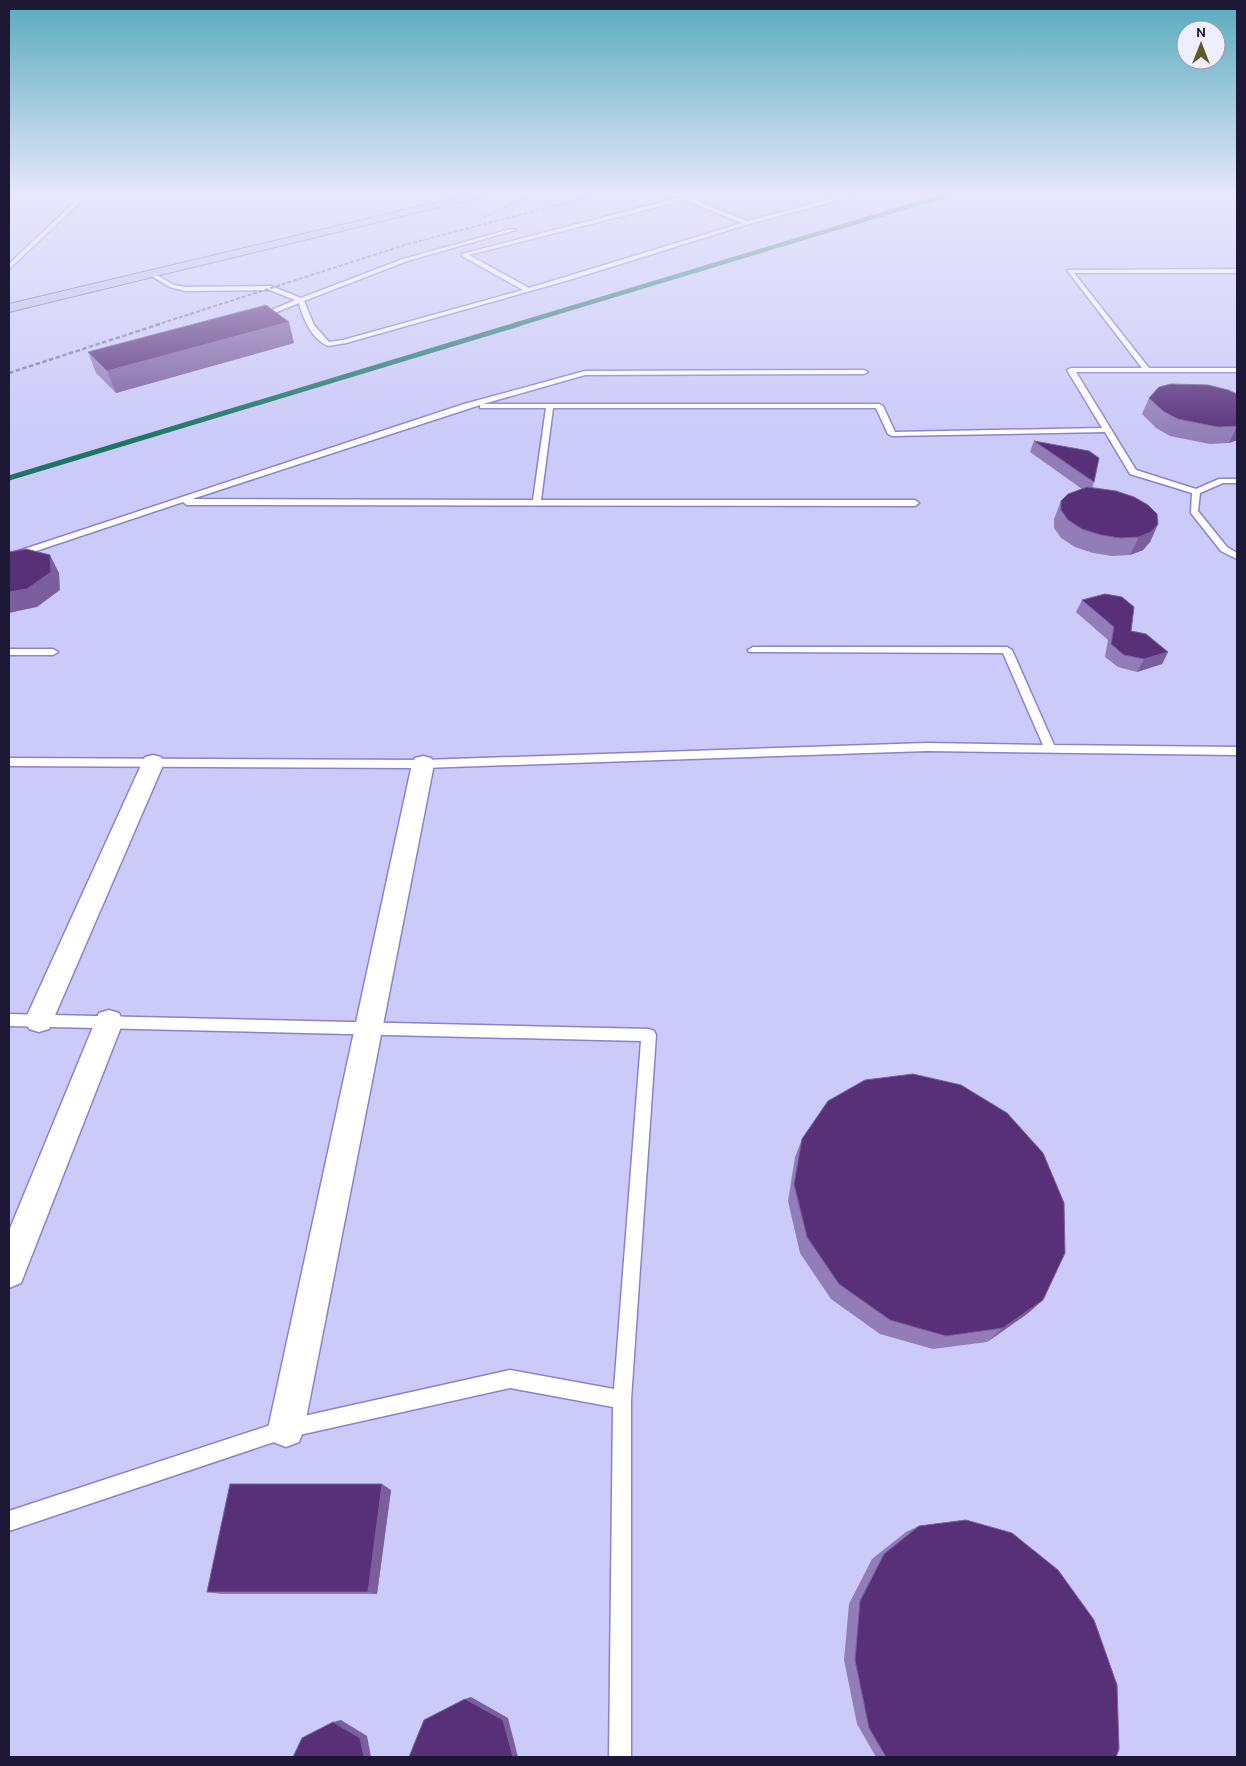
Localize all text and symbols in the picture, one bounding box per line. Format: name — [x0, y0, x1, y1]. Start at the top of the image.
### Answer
north arrow — [1176, 20, 1226, 70]
text: N — [1196, 25, 1206, 42]

